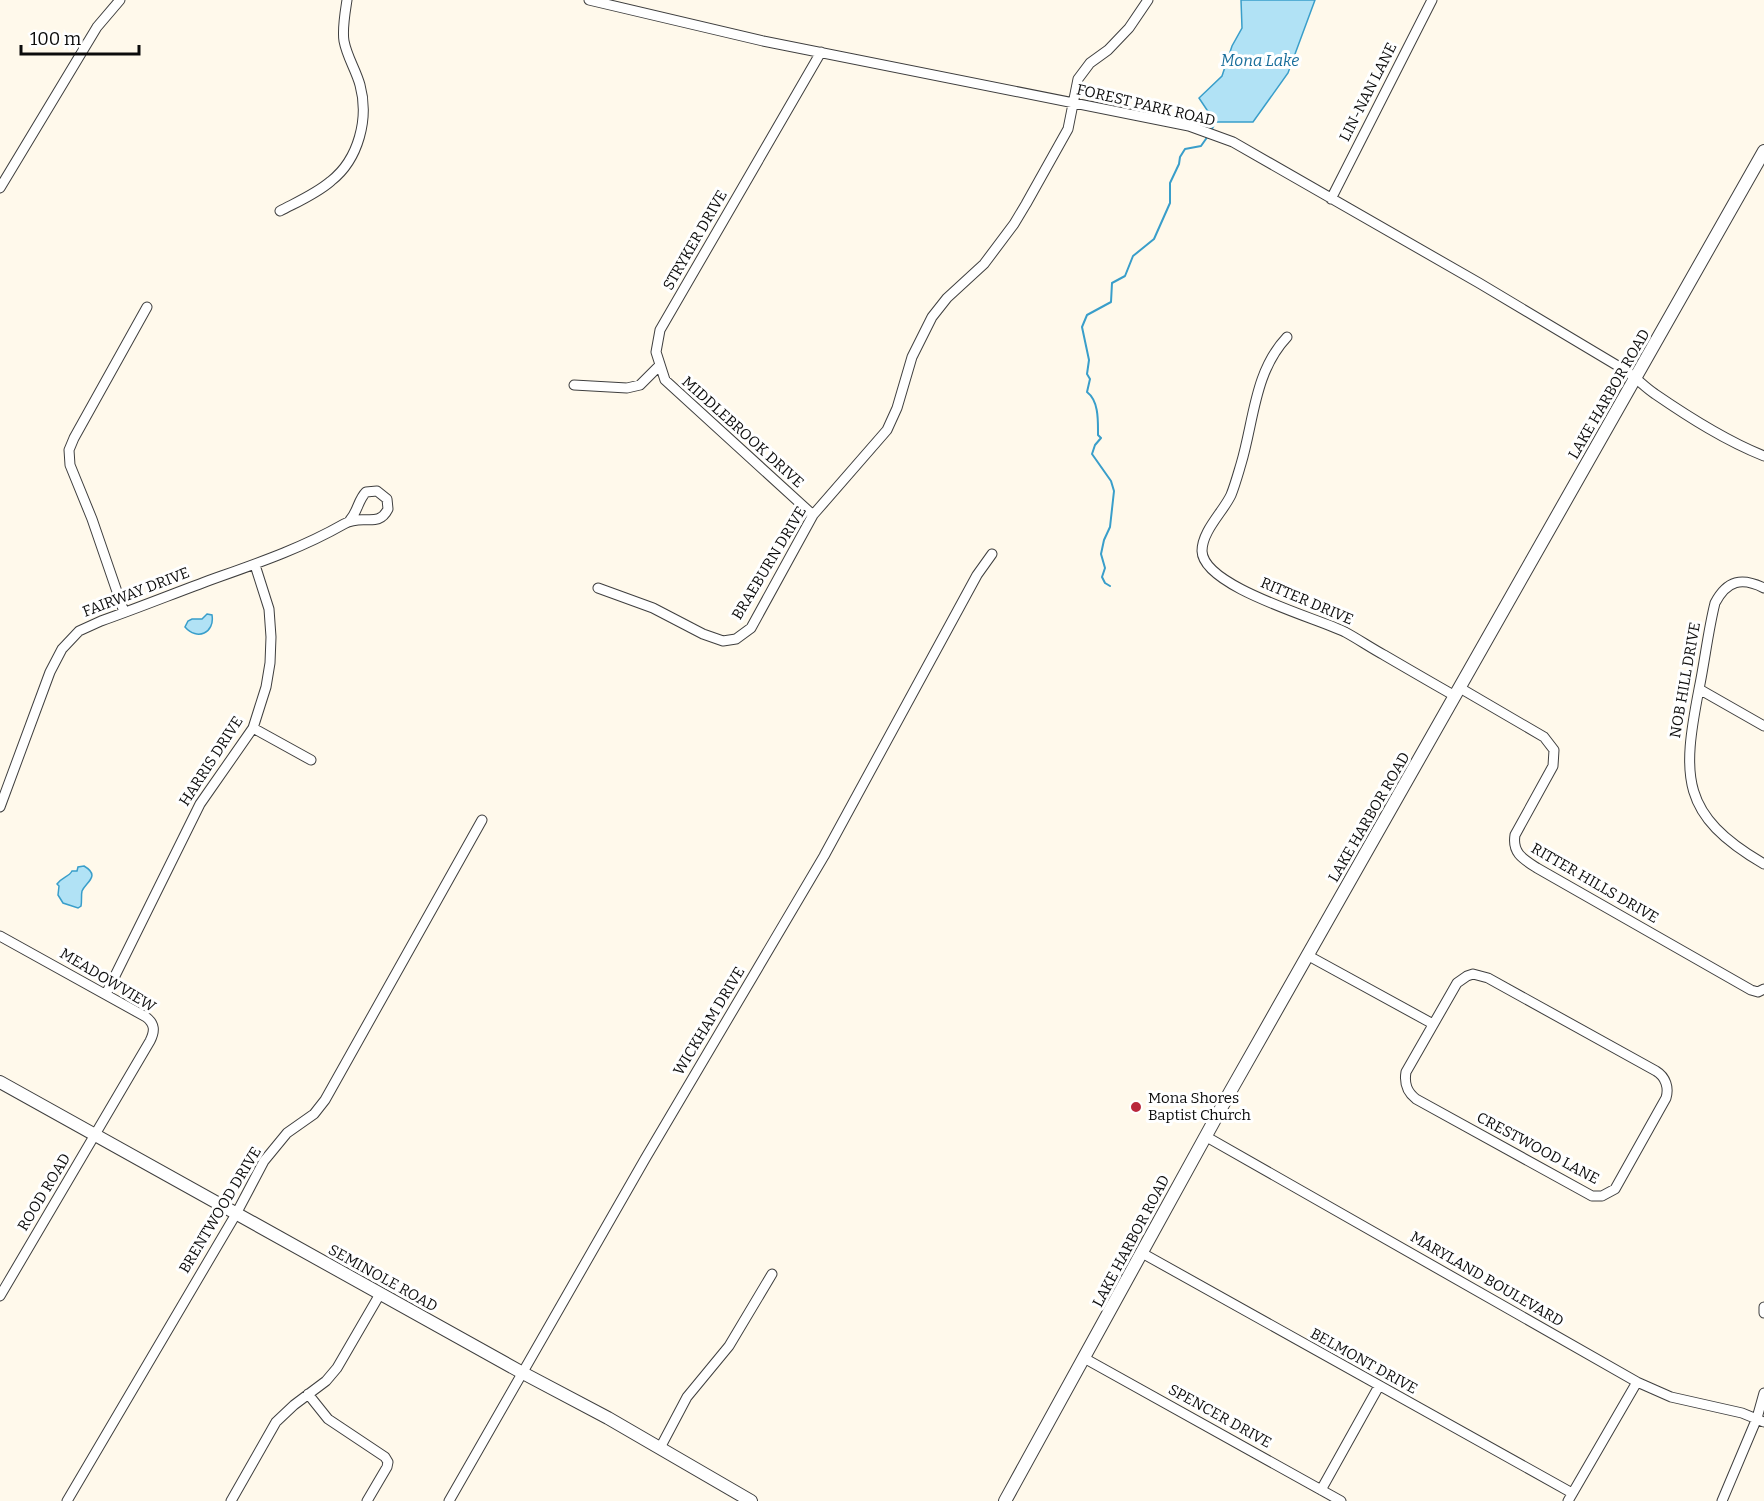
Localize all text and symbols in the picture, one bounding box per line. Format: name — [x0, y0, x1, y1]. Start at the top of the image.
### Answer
scale bar — [21, 18, 140, 56]
text: 100 m — [30, 28, 81, 50]
street label: LIN-NAN LANE — [1335, 40, 1401, 144]
water label: Mona Lake — [1221, 51, 1299, 70]
street label: FOREST PARK ROAD — [1075, 80, 1217, 130]
street label: STRYKER DRIVE — [659, 187, 731, 293]
street label: LAKE HARBOR ROAD — [1564, 326, 1654, 462]
street label: MIDDLEBROOK DRIVE — [678, 373, 808, 491]
street label: BRAEBURN DRIVE — [728, 503, 810, 623]
street label: FAIRWAY DRIVE — [80, 563, 192, 621]
street label: RITTER DRIVE — [1258, 573, 1356, 629]
street label: NOB HILL DRIVE — [1666, 621, 1704, 739]
street label: HARRIS DRIVE — [175, 713, 247, 809]
street label: LAKE HARBOR ROAD — [1324, 749, 1414, 885]
street label: RITTER HILLS DRIVE — [1528, 839, 1662, 927]
street label: MEADOWVIEW — [57, 944, 160, 1016]
street label: WICKHAM DRIVE — [670, 964, 748, 1078]
place label: Mona Shores Baptist Church — [1148, 1089, 1252, 1124]
marker: Mona Shores Baptist Church — [1129, 1100, 1143, 1114]
street label: CRESTWOOD LANE — [1474, 1108, 1602, 1188]
street label: BRENTWOOD DRIVE — [175, 1144, 265, 1276]
street label: ROOD ROAD — [14, 1150, 74, 1234]
street label: LAKE HARBOR ROAD — [1089, 1172, 1173, 1310]
street label: MARYLAND BOULEVARD — [1407, 1228, 1567, 1330]
street label: SEMINOLE ROAD — [325, 1241, 441, 1315]
street label: BELMONT DRIVE — [1307, 1324, 1421, 1398]
street label: SPENCER DRIVE — [1165, 1380, 1275, 1452]

